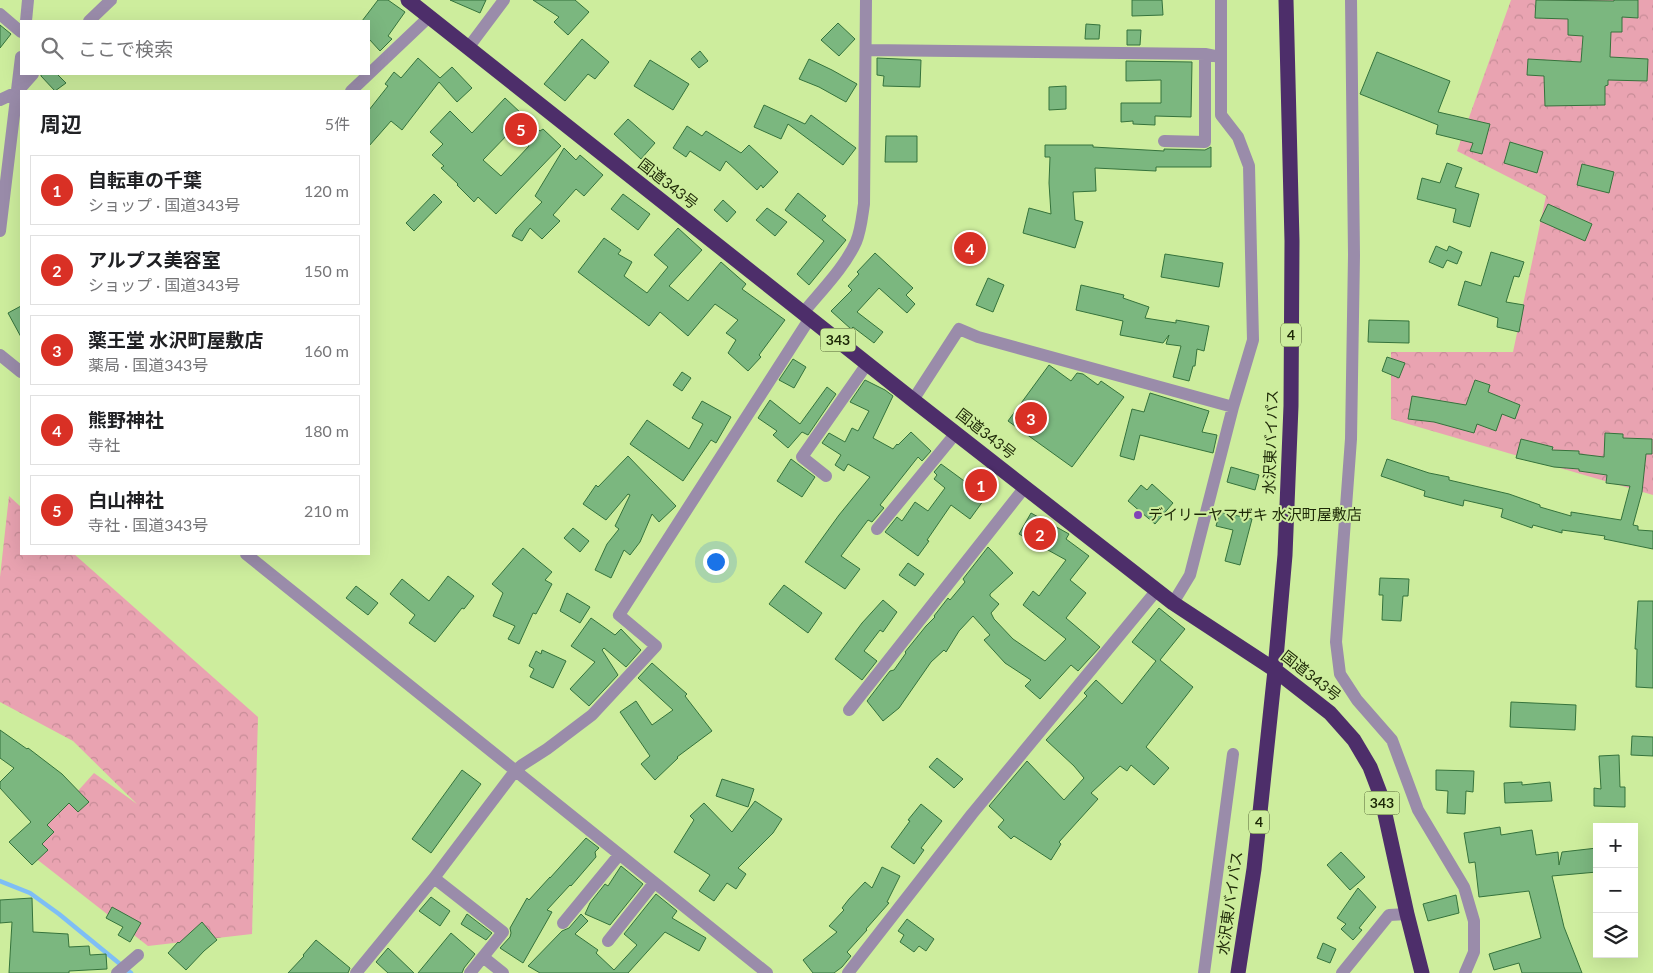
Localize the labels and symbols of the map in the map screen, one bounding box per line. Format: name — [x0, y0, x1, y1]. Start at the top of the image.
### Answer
pin: 5 — [505, 110, 537, 148]
street label: 国道343号 — [635, 154, 702, 212]
pin: 4 — [954, 229, 986, 267]
road number: 4 — [1281, 324, 1301, 346]
road number: 343 — [820, 328, 856, 352]
street label: 水沢東バイパス — [1259, 389, 1281, 495]
pin: 3 — [1015, 399, 1047, 437]
street label: 国道343号 — [953, 404, 1020, 462]
pin: 1 — [965, 466, 997, 504]
place label: デイリーヤマザキ 水沢町屋敷店 — [1148, 505, 1362, 523]
marker: デイリーヤマザキ 水沢町屋敷店 — [1132, 509, 1144, 521]
pin: 2 — [1024, 515, 1056, 553]
your location — [703, 549, 729, 575]
street label: 国道343号 — [1278, 646, 1345, 704]
road number: 343 — [1364, 791, 1400, 814]
road number: 4 — [1249, 810, 1269, 834]
street label: 水沢東バイパス — [1213, 850, 1245, 956]

